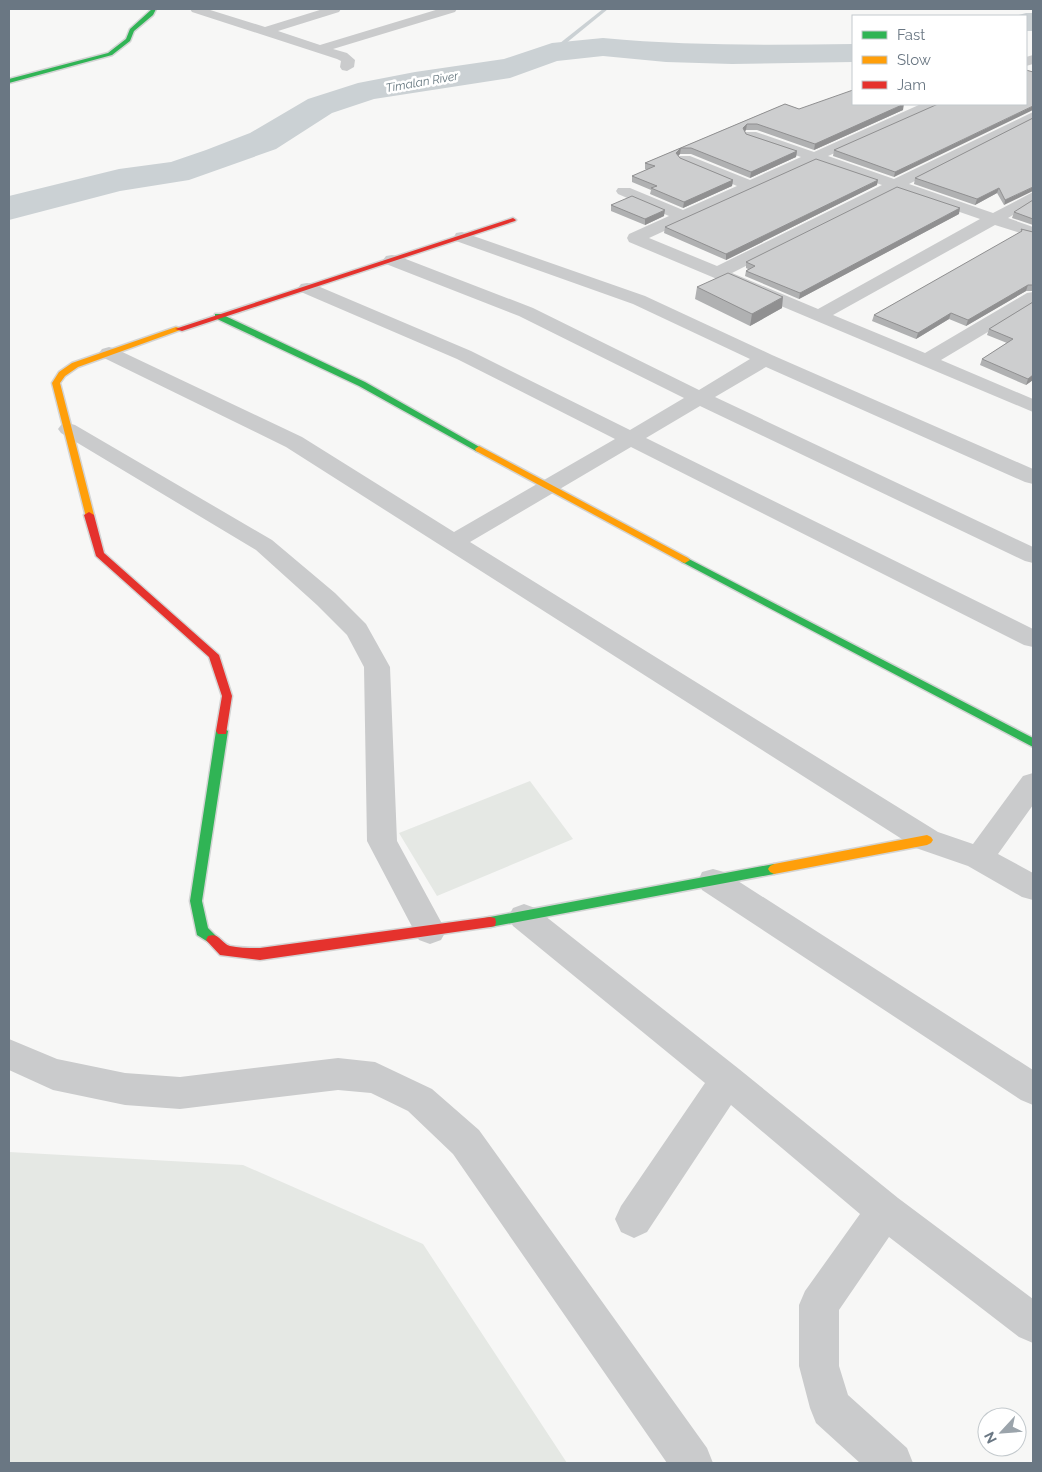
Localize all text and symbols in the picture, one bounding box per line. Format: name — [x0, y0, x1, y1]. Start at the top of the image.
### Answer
legend — [852, 15, 1027, 105]
text: Fast — [897, 26, 925, 44]
text: Slow — [897, 51, 931, 69]
water label: Timalan River — [385, 69, 460, 95]
text: Jam — [897, 76, 926, 94]
north arrow — [977, 1407, 1027, 1457]
text: N — [981, 1429, 1000, 1446]

